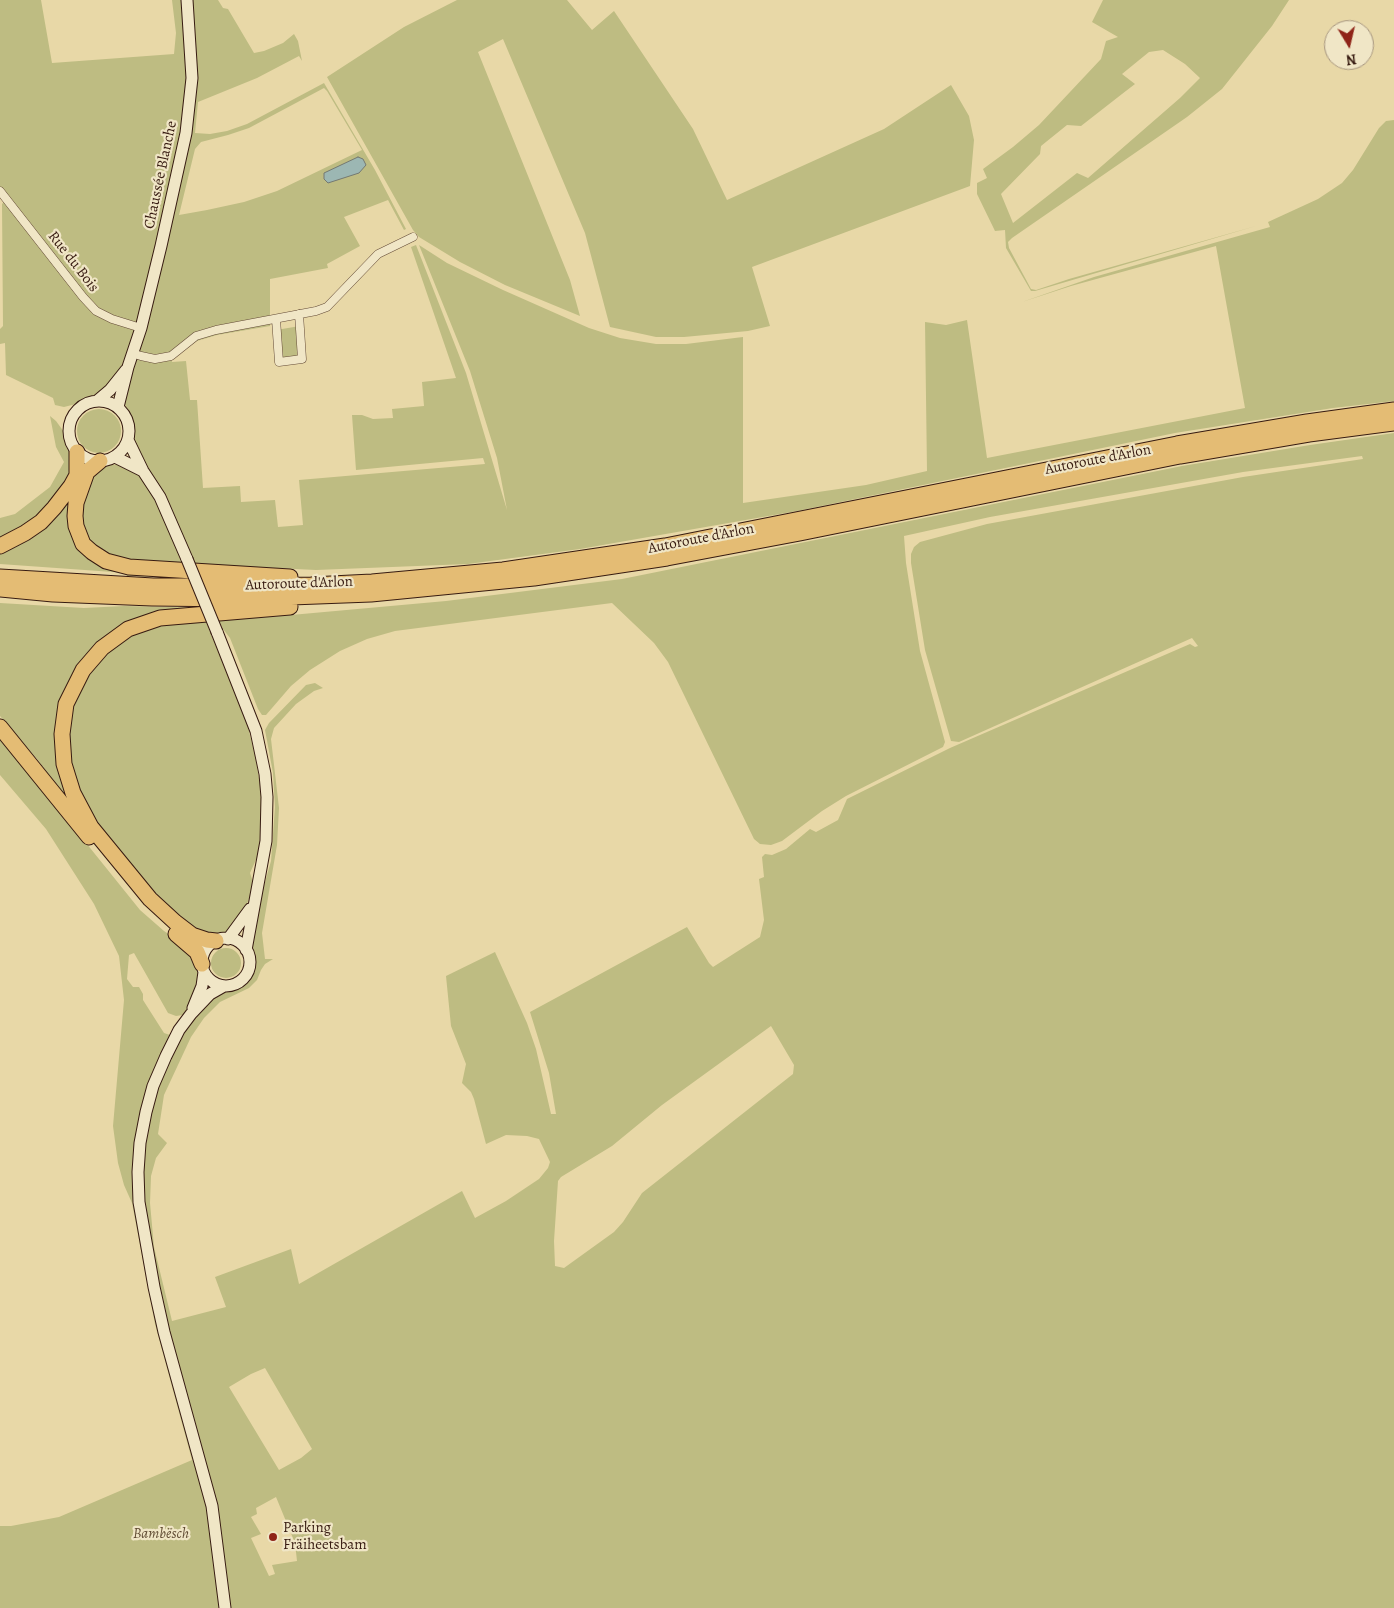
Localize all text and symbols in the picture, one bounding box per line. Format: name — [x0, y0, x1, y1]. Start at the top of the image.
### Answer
north arrow — [1324, 20, 1374, 70]
text: N — [1345, 49, 1358, 70]
street label: Chaussée Blanche — [141, 119, 181, 231]
street label: Rue du Bois — [44, 228, 102, 296]
street label: Autoroute d'Arlon — [1043, 441, 1153, 479]
street label: Autoroute d'Arlon — [646, 520, 756, 558]
street label: Autoroute d'Arlon — [245, 573, 353, 595]
place label: Parking Fräiheetsbam — [283, 1519, 367, 1554]
park label: Bambësch — [133, 1525, 189, 1543]
marker: Parking Fräiheetsbam — [267, 1531, 279, 1543]

